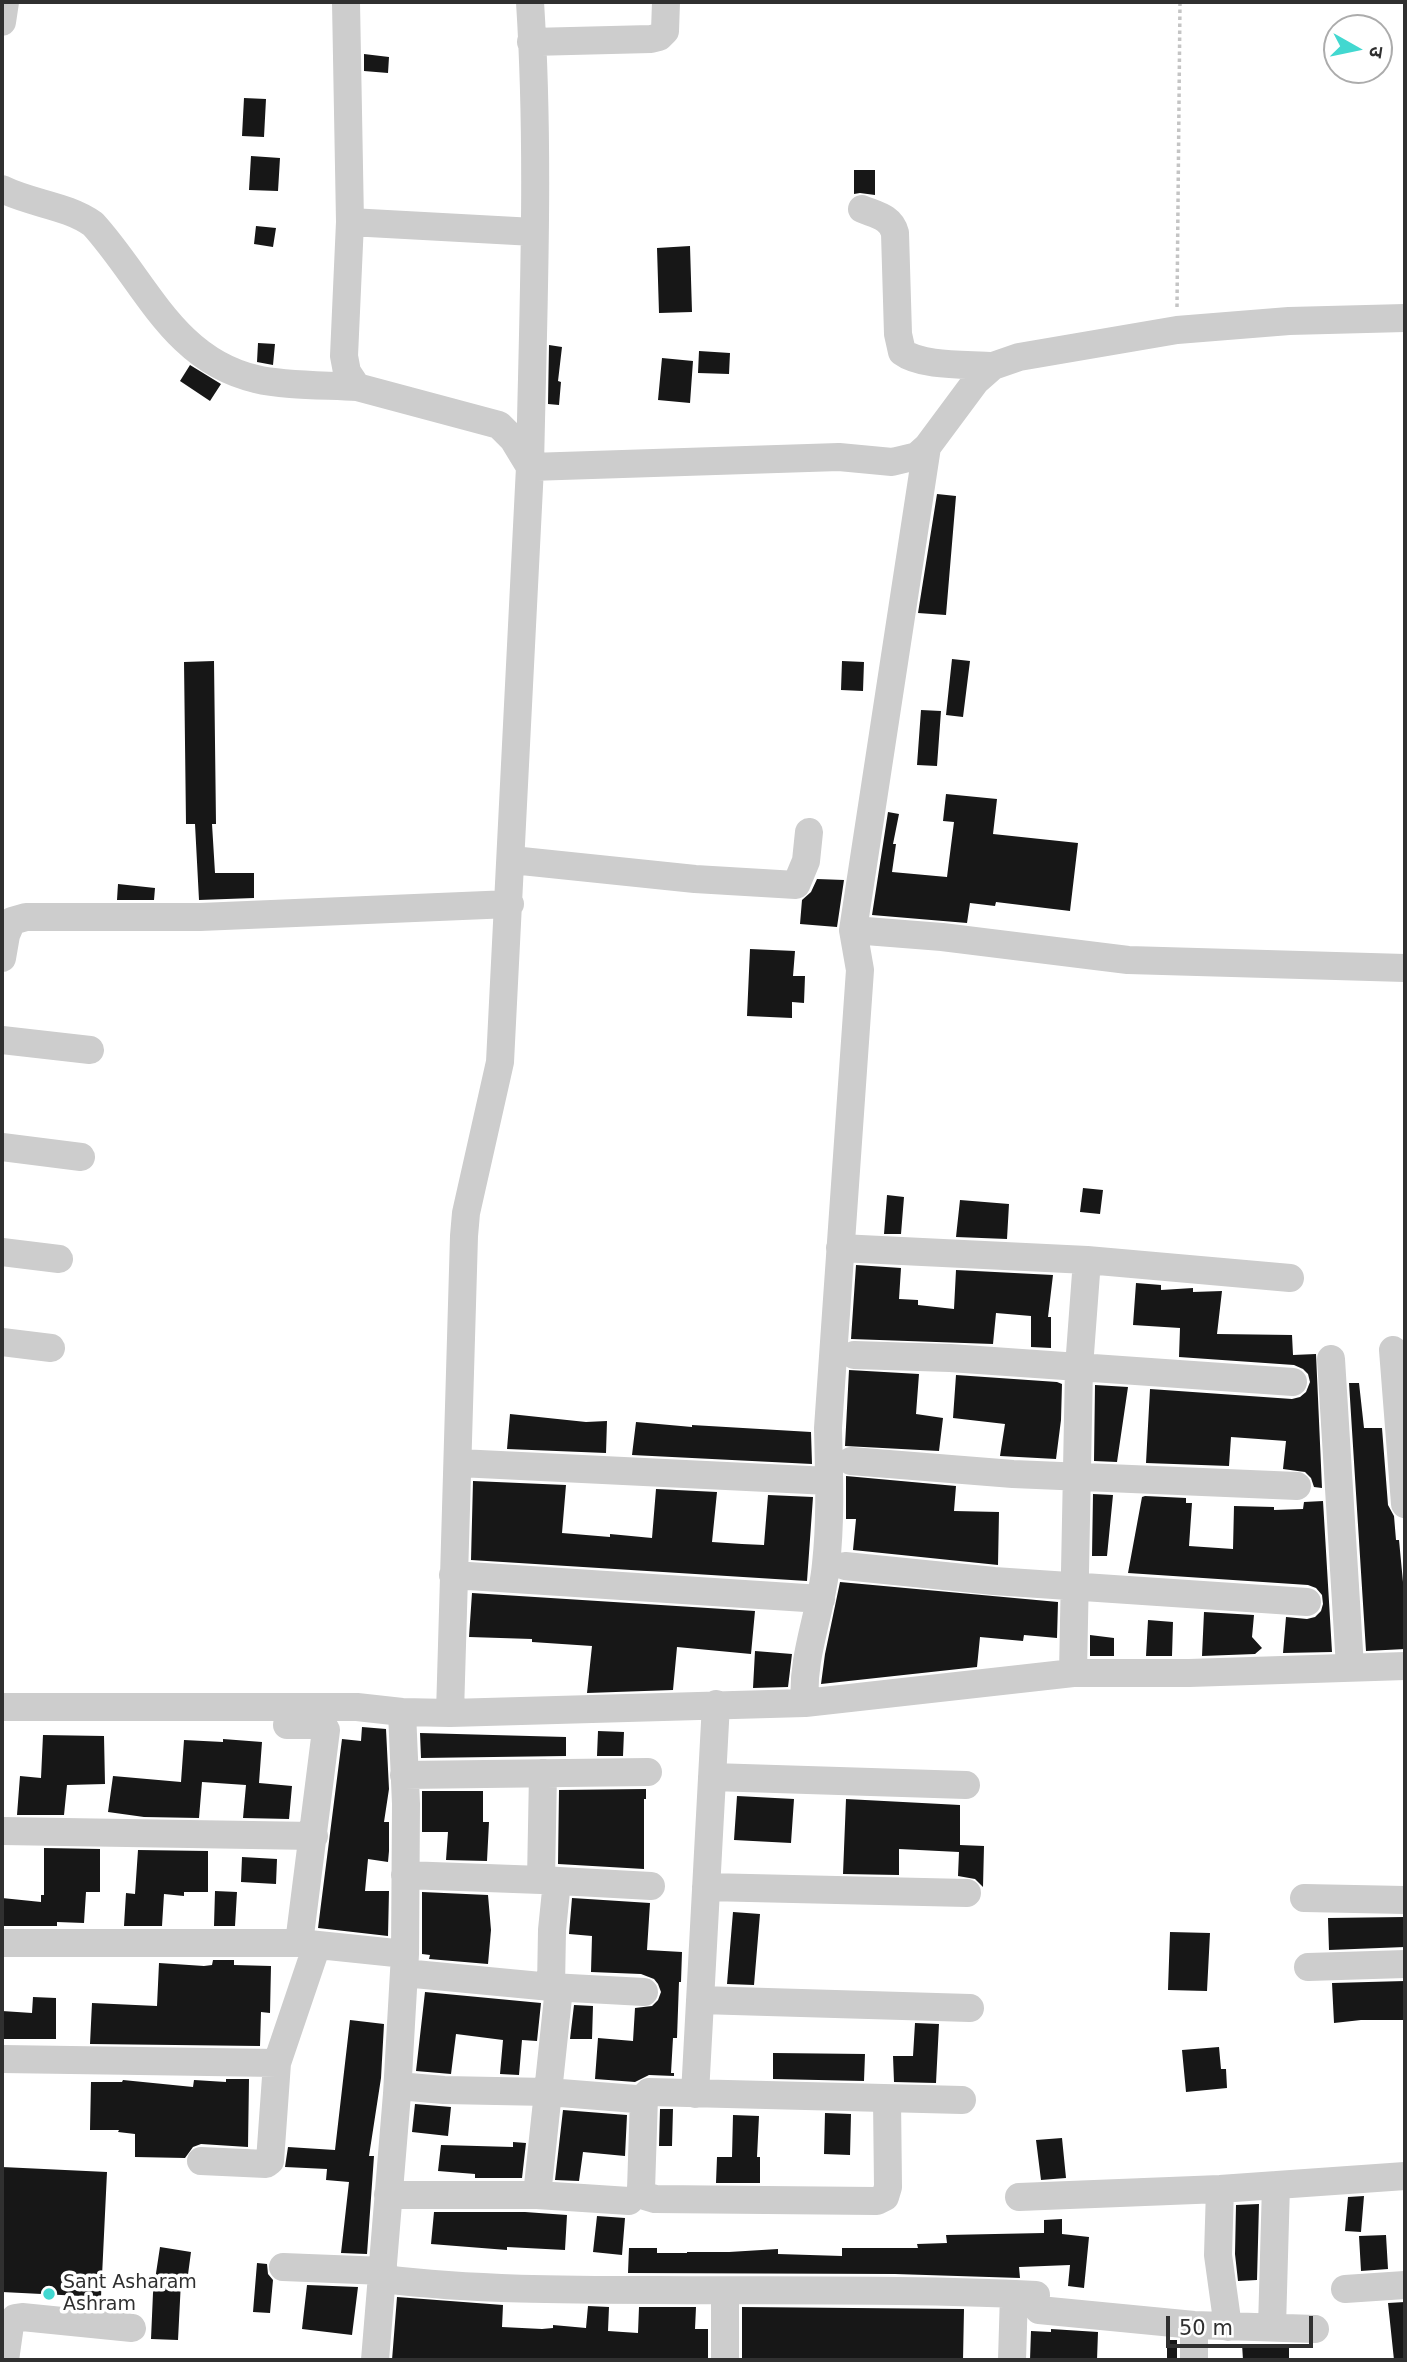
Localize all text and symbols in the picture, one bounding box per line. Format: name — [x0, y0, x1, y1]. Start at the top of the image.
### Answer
north arrow — [1323, 14, 1393, 84]
text: उ — [1365, 45, 1389, 59]
place label: Sant Asharam Ashram — [63, 2272, 197, 2316]
marker: Sant Asharam Ashram — [41, 2286, 57, 2302]
scale bar — [1169, 2302, 1316, 2346]
text: 50 m — [1179, 2316, 1233, 2340]

